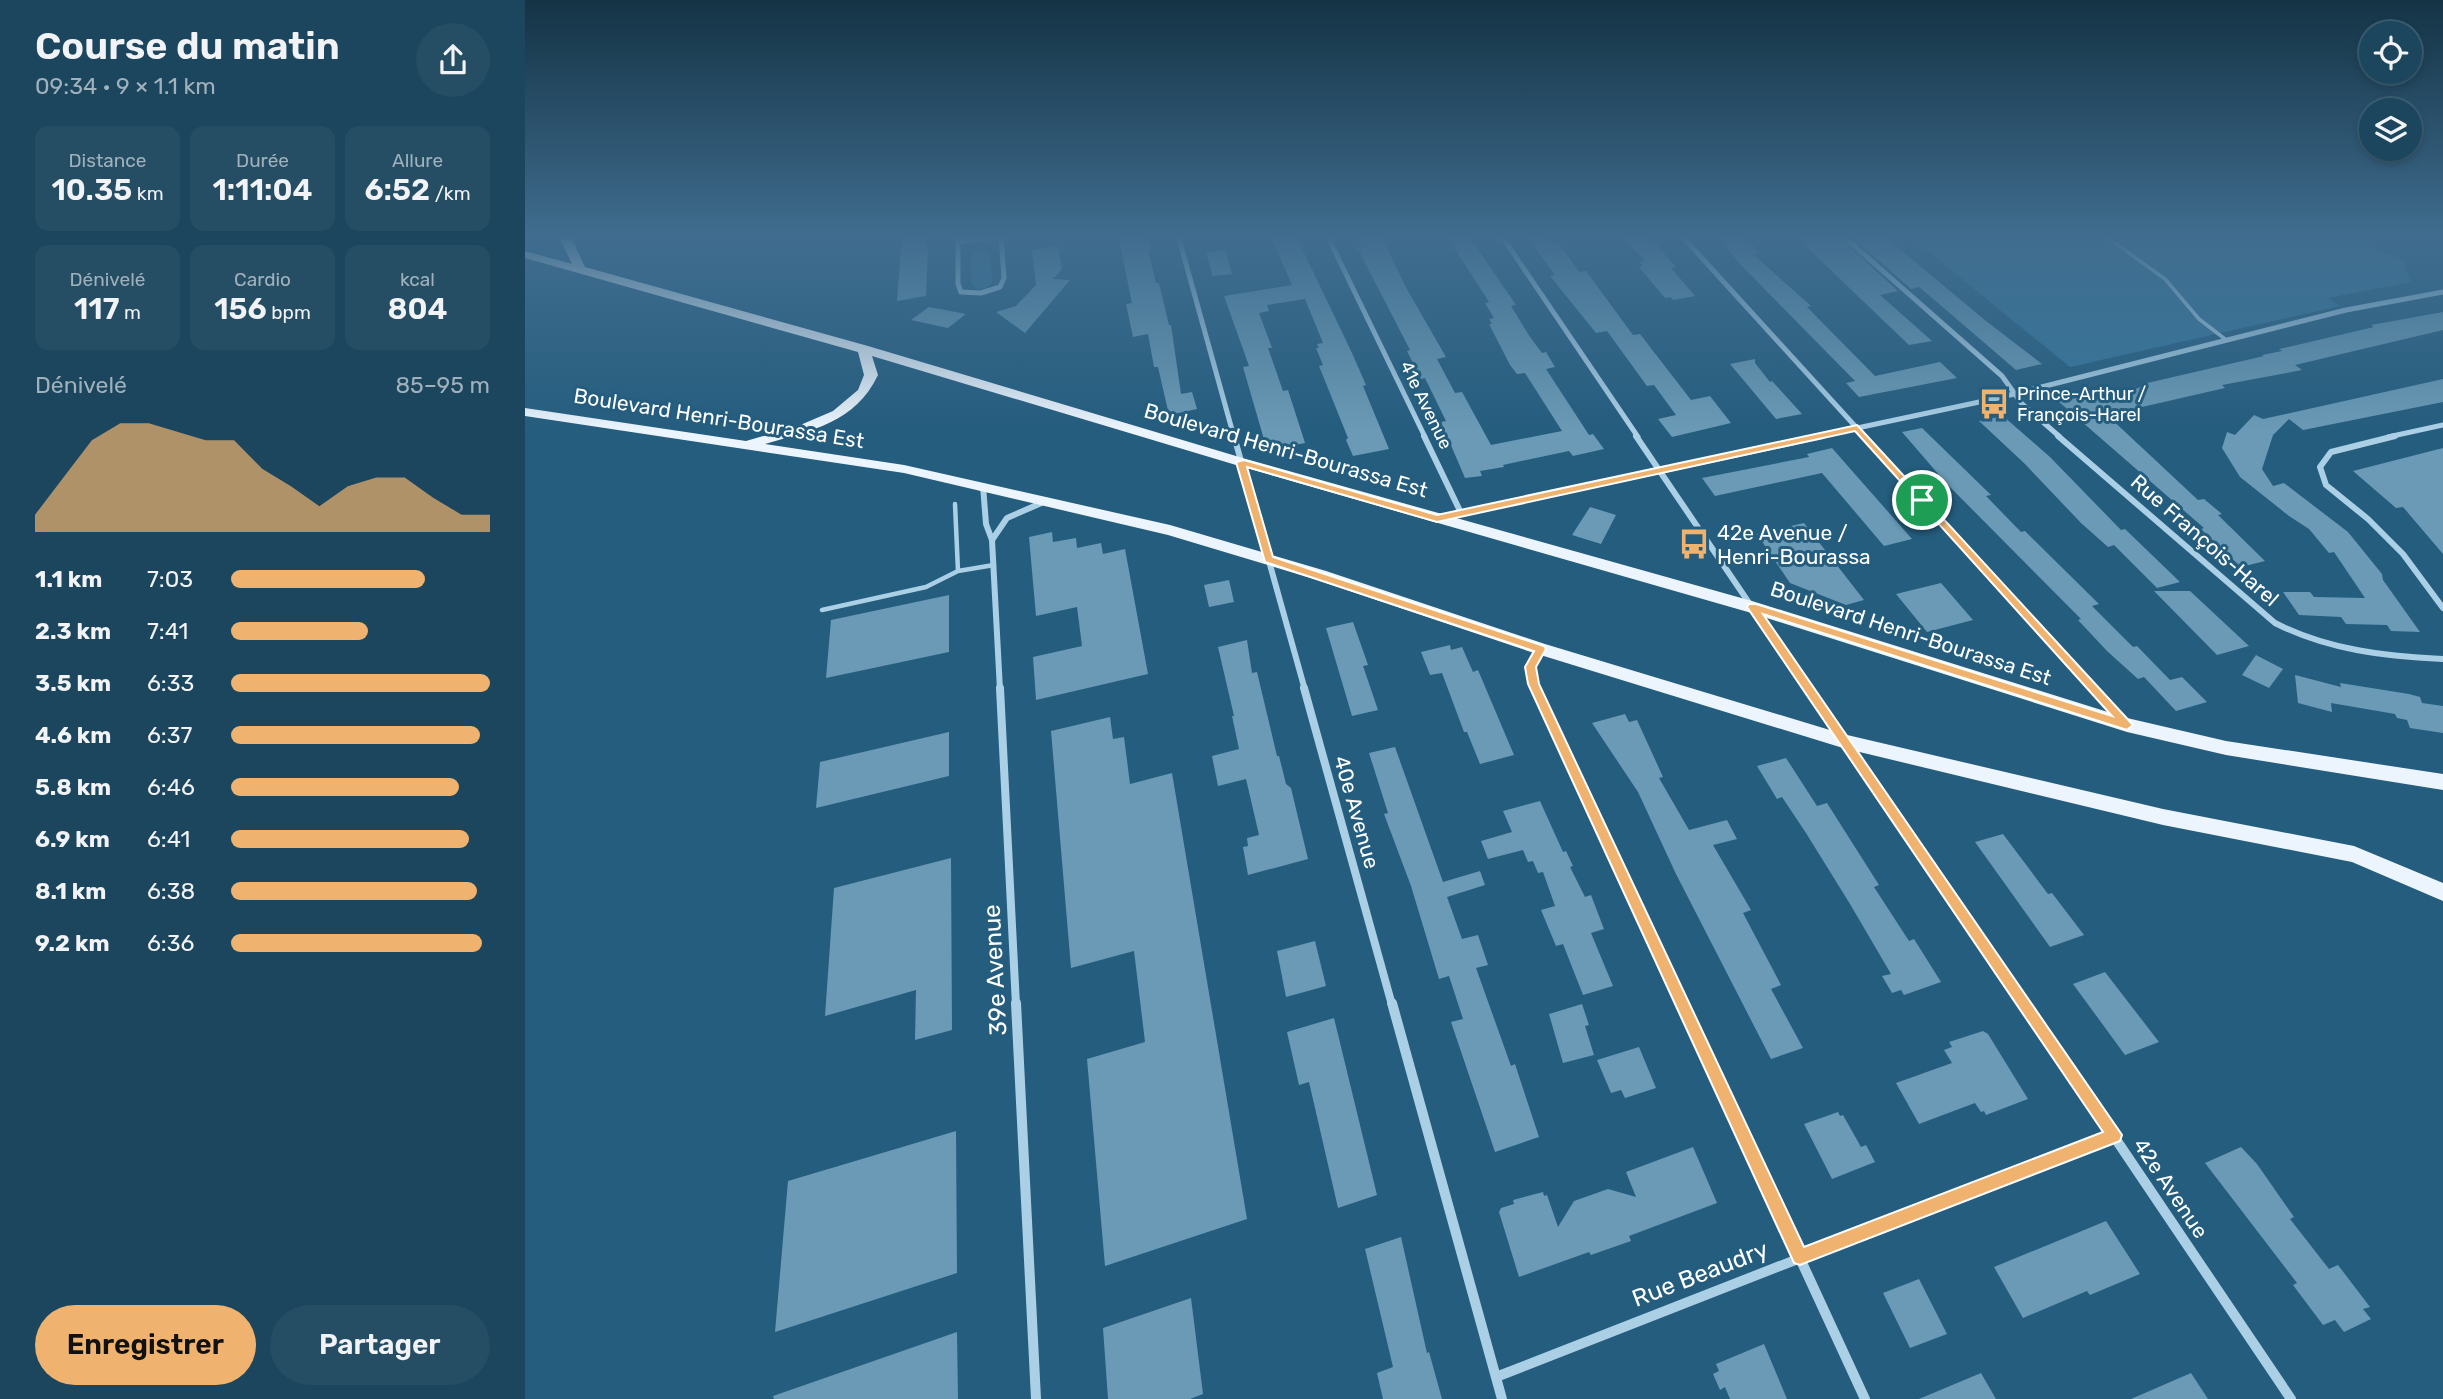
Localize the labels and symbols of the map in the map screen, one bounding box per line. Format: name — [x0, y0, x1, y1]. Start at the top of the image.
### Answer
street label: 41e Avenue — [1395, 357, 1457, 453]
street label: Boulevard Henri-Bourassa Est — [572, 383, 866, 453]
place label: Prince-Arthur / François-Harel — [2017, 383, 2147, 426]
bus stop icon: Prince-Arthur / François-Harel — [1977, 387, 2011, 421]
street label: Boulevard Henri-Bourassa Est — [1141, 397, 1431, 503]
street label: Rue François-Harel — [2126, 469, 2284, 611]
pin — [1892, 470, 1952, 530]
place label: 42e Avenue / Henri-Bourassa — [1717, 520, 1871, 569]
bus stop icon: 42e Avenue / Henri-Bourassa — [1677, 527, 1711, 561]
street label: Boulevard Henri-Bourassa Est — [1767, 576, 2055, 690]
street label: 40e Avenue — [1329, 753, 1385, 871]
street label: 39e Avenue — [978, 904, 1012, 1036]
street label: 42e Avenue — [2128, 1133, 2214, 1243]
street label: Rue Beaudry — [1628, 1235, 1772, 1313]

